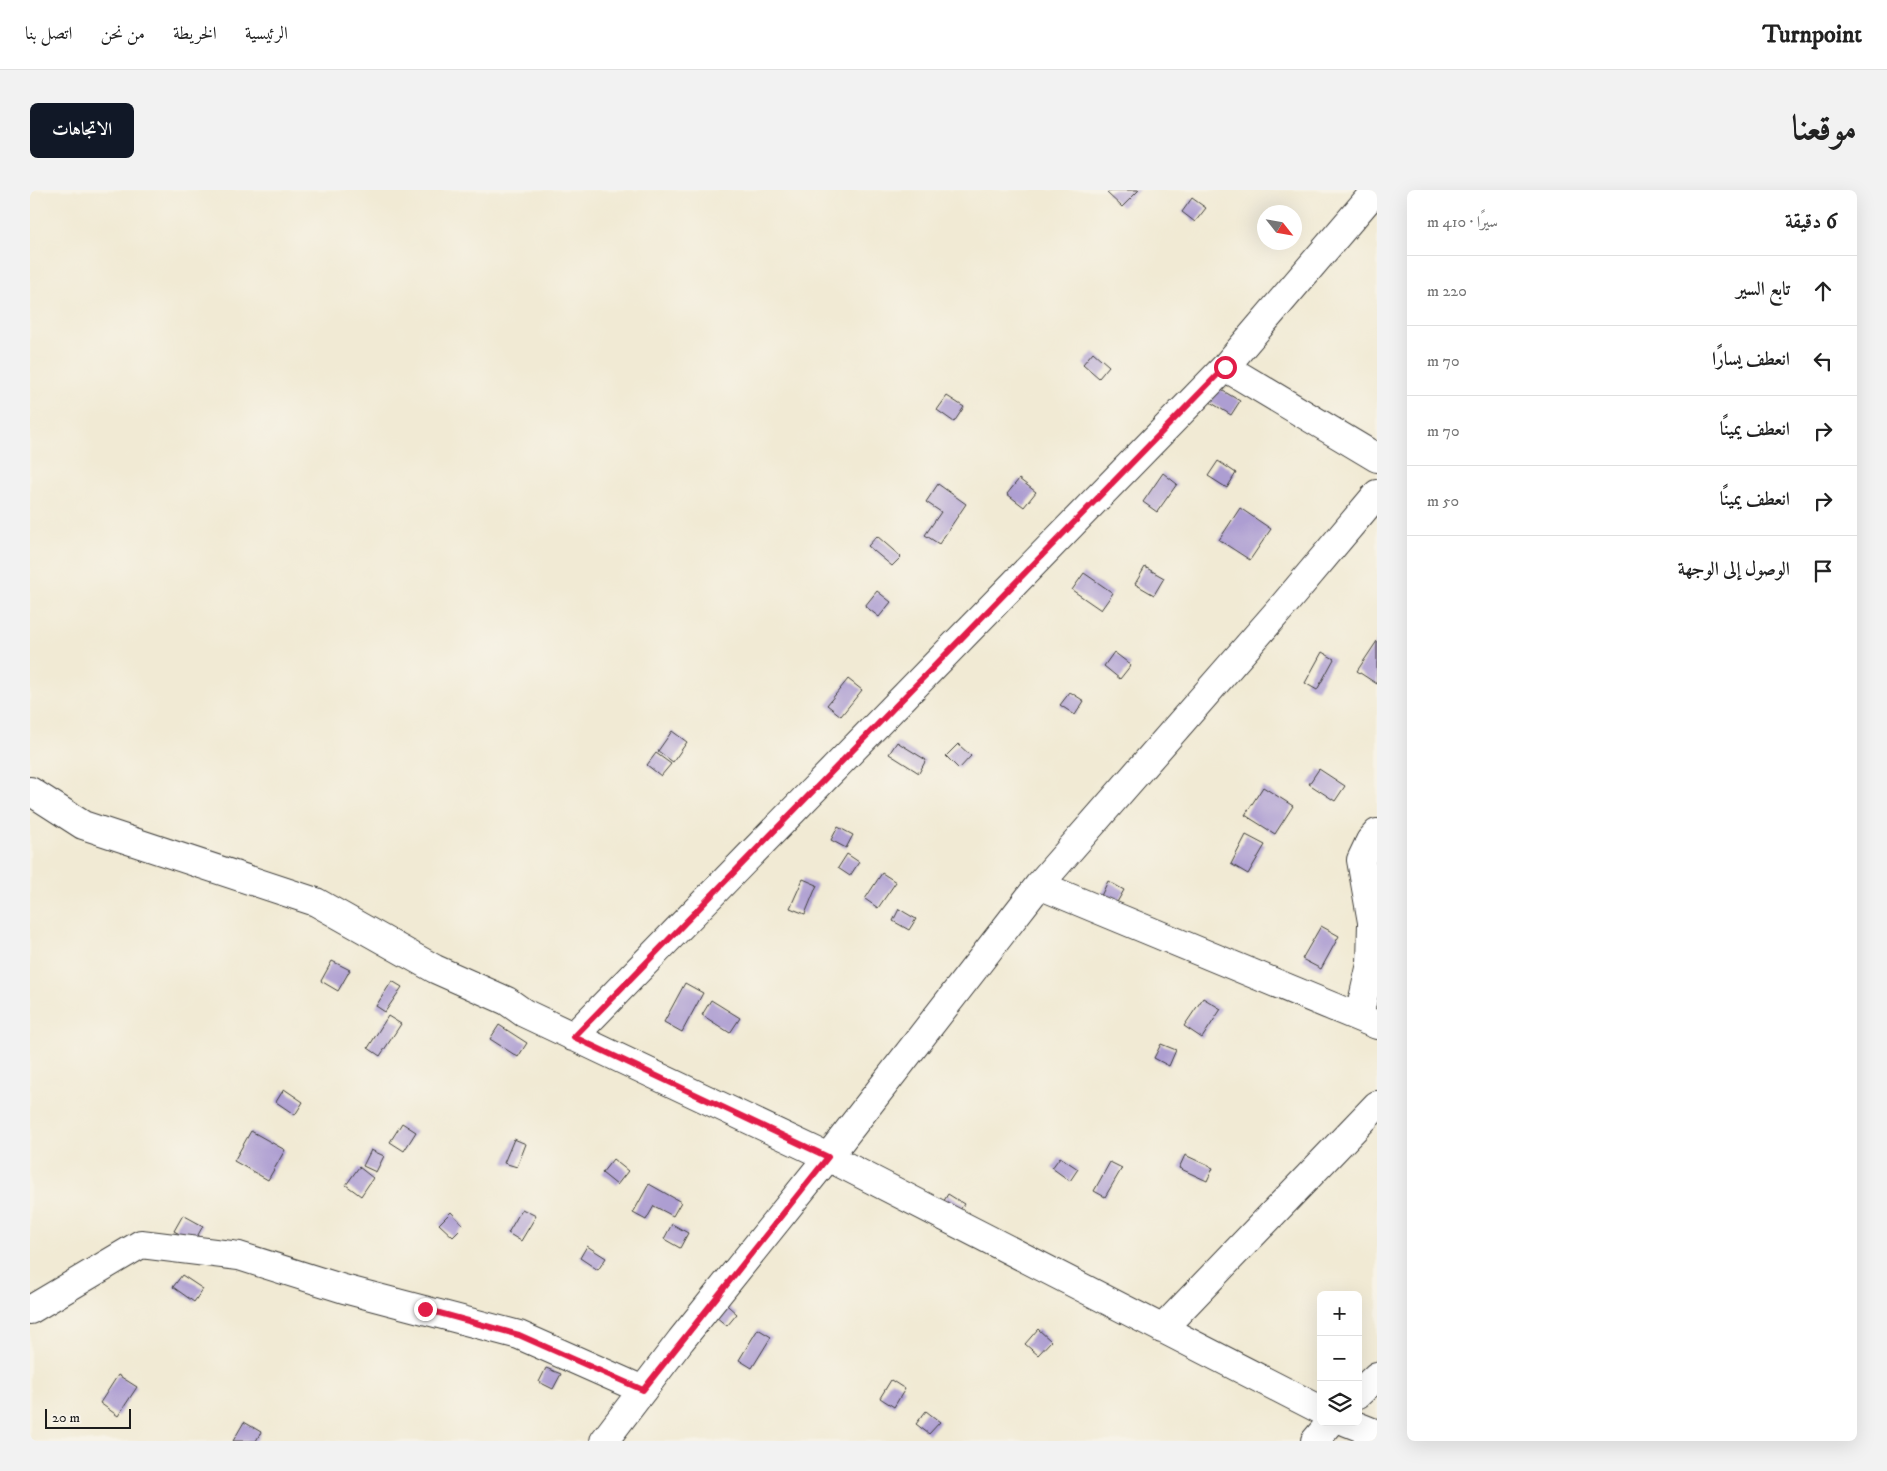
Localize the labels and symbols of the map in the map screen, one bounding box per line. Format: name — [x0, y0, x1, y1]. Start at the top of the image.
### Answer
north arrow — [1257, 205, 1302, 250]
route start — [1214, 356, 1237, 379]
route end — [414, 1298, 437, 1321]
scale bar — [45, 1406, 131, 1429]

